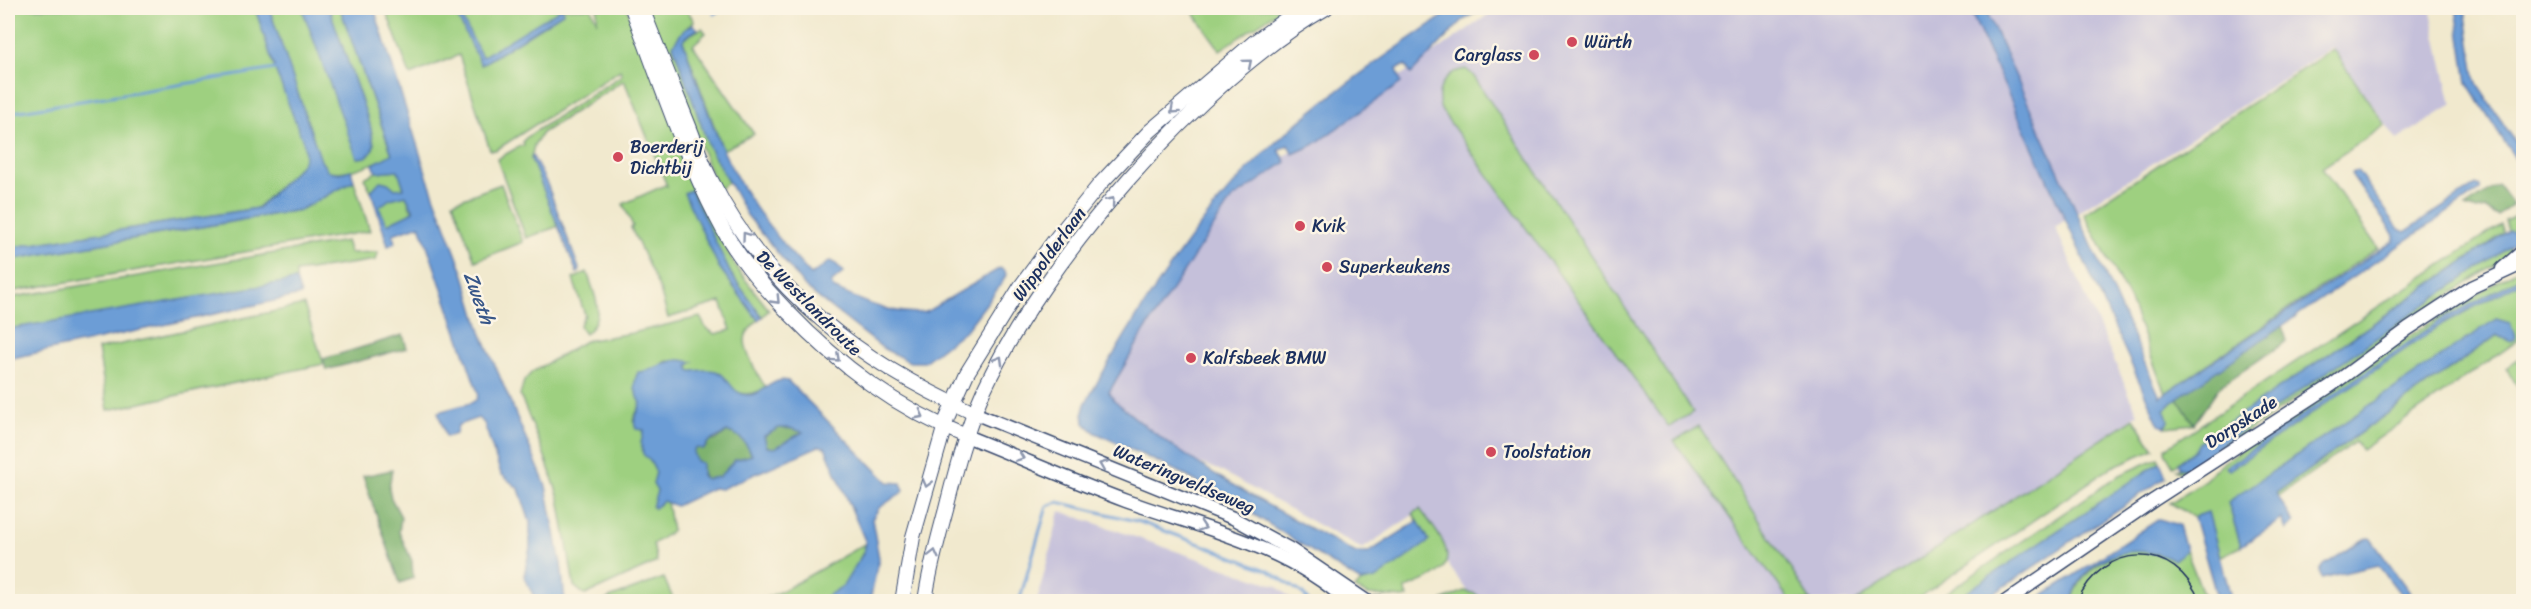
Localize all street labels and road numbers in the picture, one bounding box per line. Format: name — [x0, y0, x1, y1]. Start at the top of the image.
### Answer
street label: Wippolderlaan — [1004, 200, 1095, 308]
street label: De Westlandroute — [748, 242, 870, 364]
street label: Dorpskade — [2198, 386, 2284, 457]
street label: Wateringveldseweg — [1108, 435, 1260, 523]

